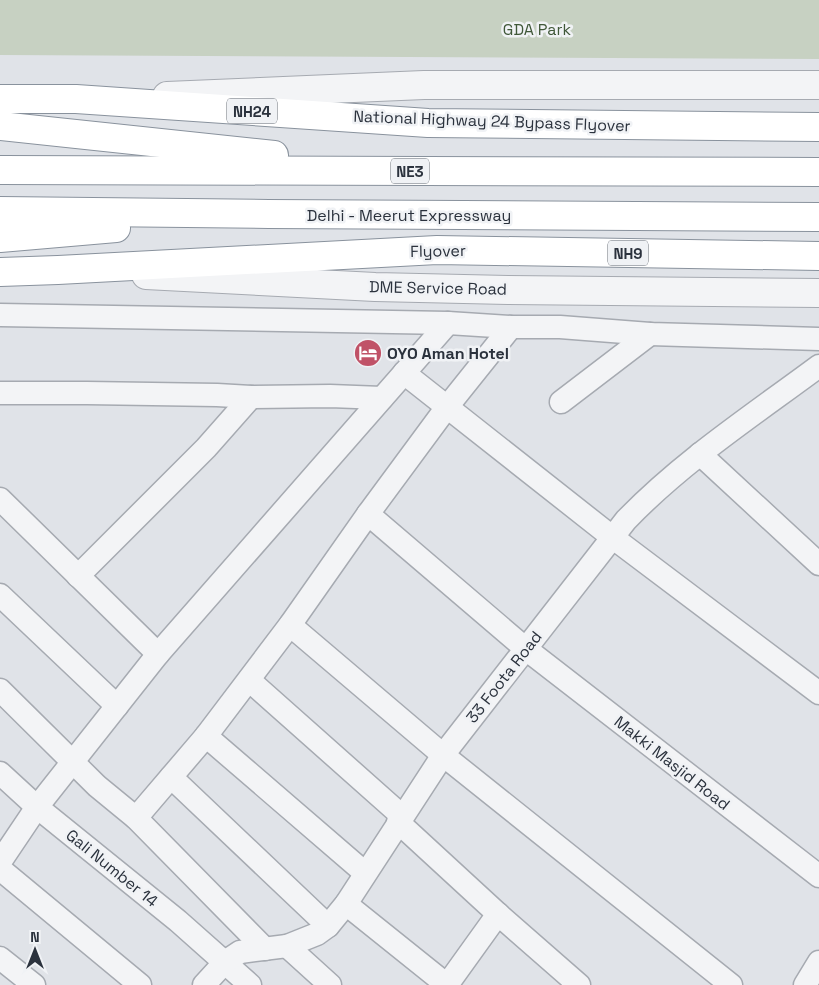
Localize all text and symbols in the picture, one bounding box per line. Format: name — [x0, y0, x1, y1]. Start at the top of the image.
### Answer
park label: GDA Park — [503, 19, 572, 40]
road number: NH24 — [227, 98, 277, 124]
street label: National Highway 24 Bypass Flyover — [353, 106, 631, 136]
road number: NE3 — [391, 158, 429, 184]
street label: Delhi - Meerut Expressway — [307, 205, 511, 226]
street label: Flyover — [410, 240, 466, 262]
road number: NH9 — [608, 240, 648, 266]
street label: DME Service Road — [369, 276, 507, 300]
hotel icon: OYO Aman Hotel — [353, 338, 383, 368]
place label: OYO Aman Hotel — [387, 343, 509, 364]
street label: 33 Foota Road — [461, 627, 547, 727]
street label: Makki Masjid Road — [610, 711, 734, 815]
street label: Gali Number 14 — [62, 824, 162, 912]
north arrow — [10, 925, 60, 975]
text: N — [30, 928, 40, 946]

